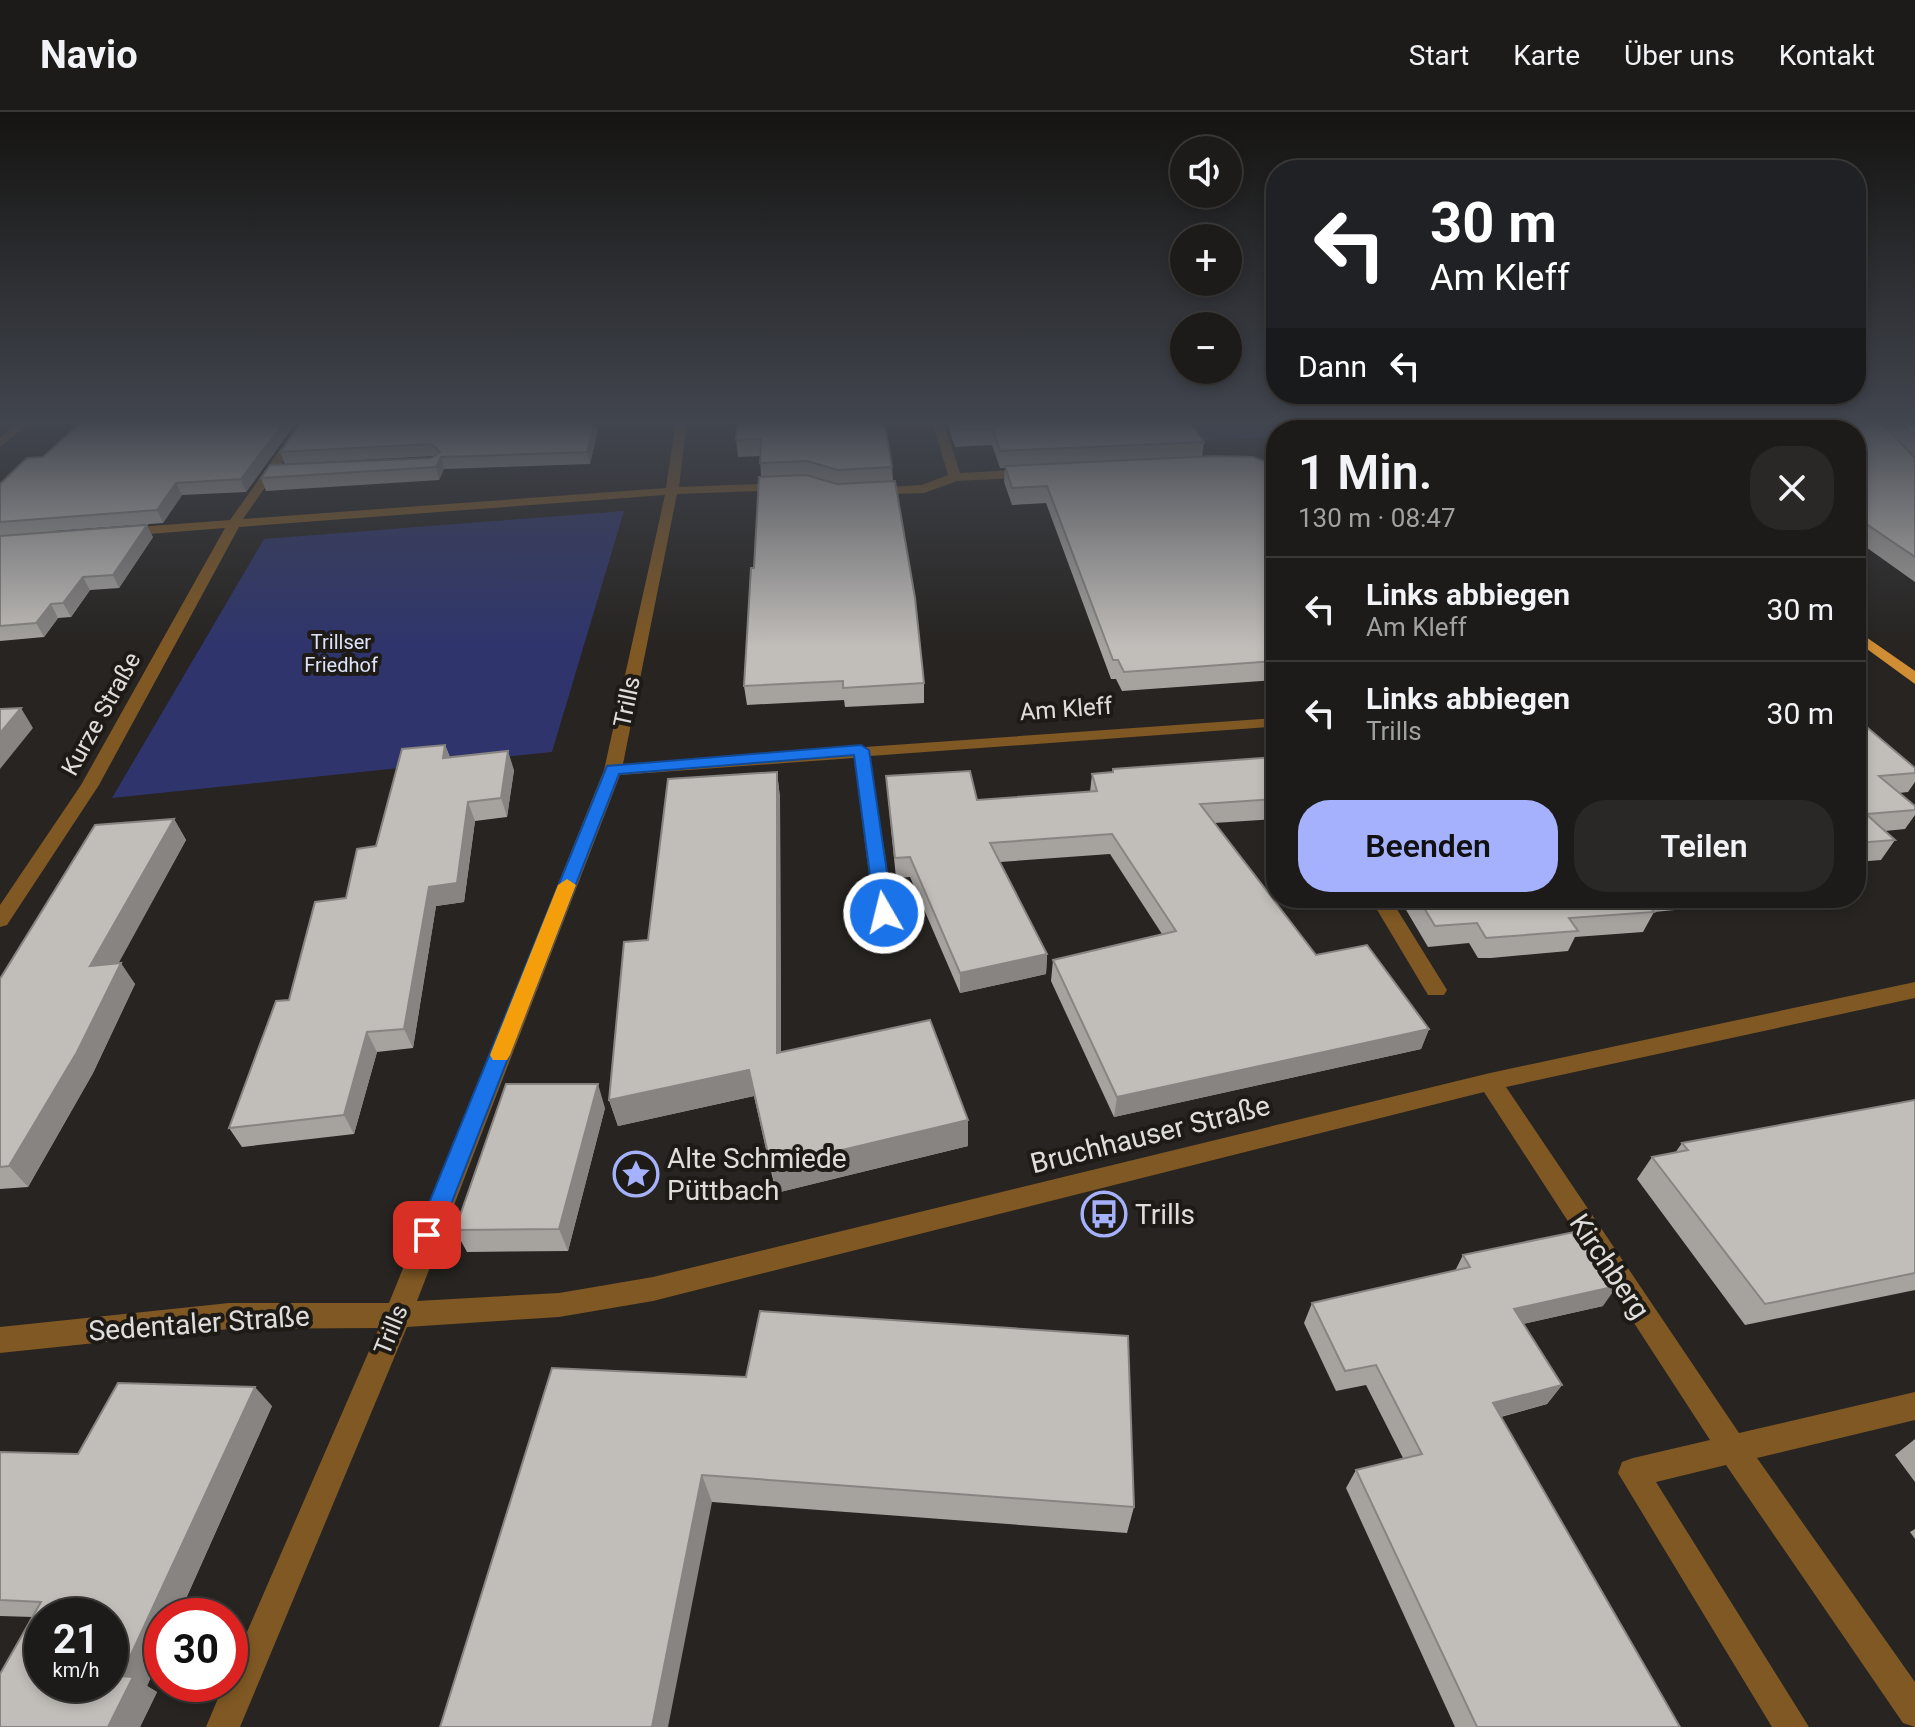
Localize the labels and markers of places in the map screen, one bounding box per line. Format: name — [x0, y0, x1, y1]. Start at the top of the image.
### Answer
place label: Alte Schmiede Püttbach — [667, 1142, 847, 1207]
place icon: Alte Schmiede Püttbach — [612, 1150, 660, 1198]
bus stop icon: Trills — [1080, 1190, 1128, 1238]
place label: Trills — [1135, 1198, 1195, 1231]
pin — [393, 1201, 461, 1269]

